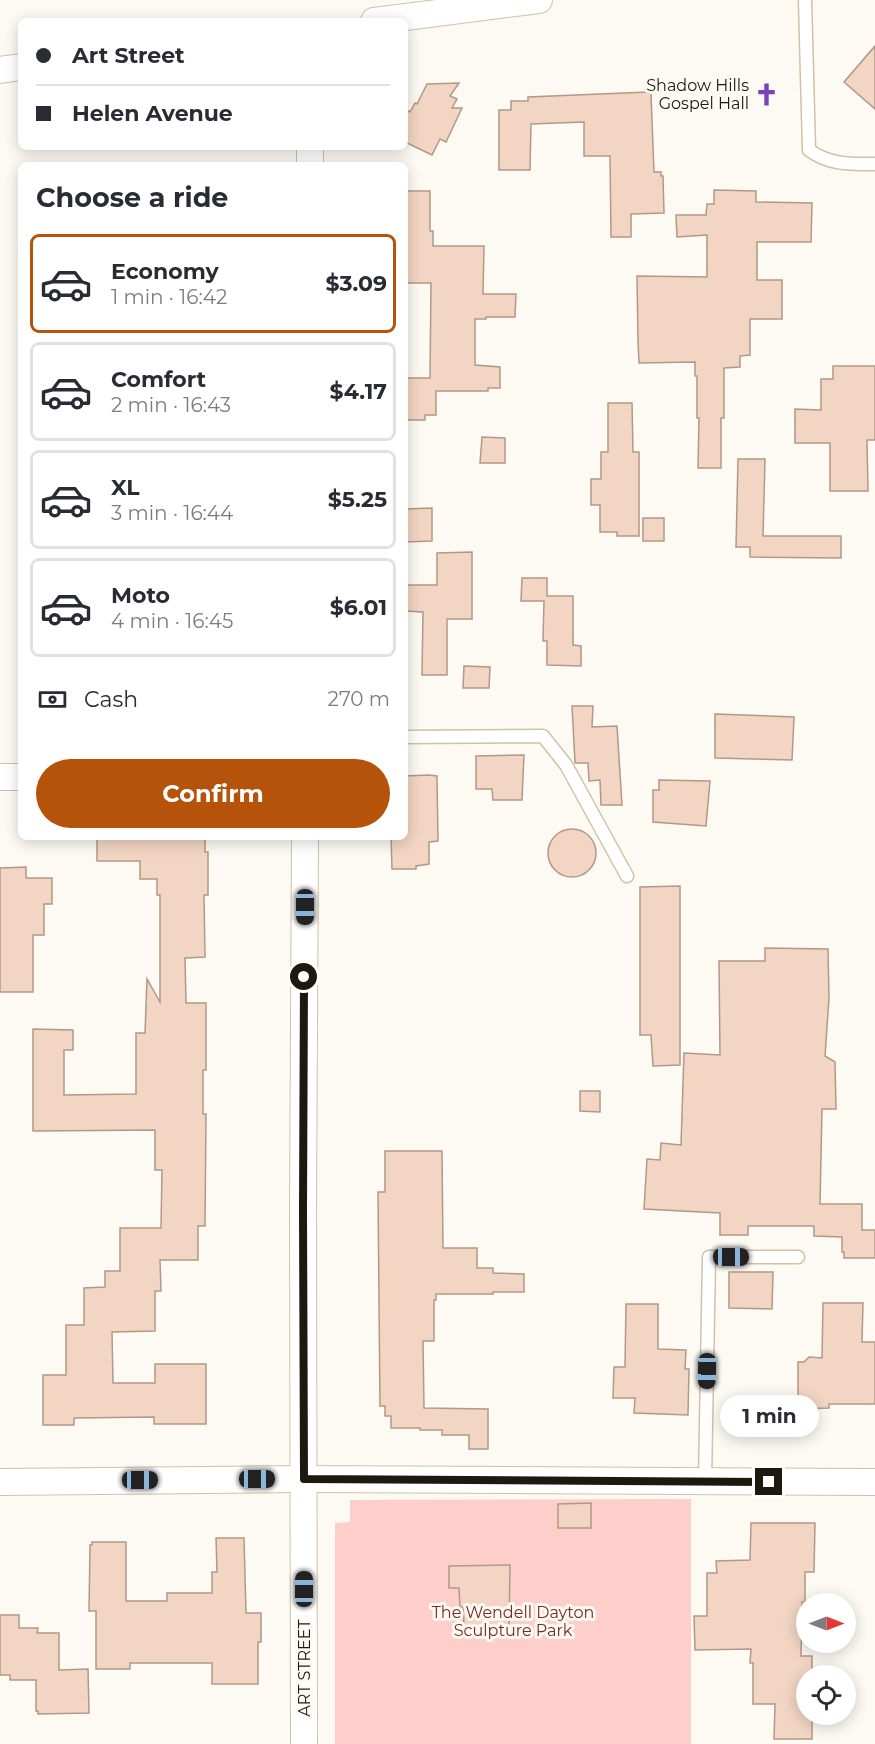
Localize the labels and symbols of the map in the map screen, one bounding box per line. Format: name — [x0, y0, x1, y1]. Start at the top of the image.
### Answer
place label: Shadow Hills Gospel Hall — [646, 76, 749, 113]
church icon: Shadow Hills Gospel Hall — [754, 81, 780, 107]
car — [296, 889, 314, 925]
route start — [290, 963, 317, 990]
car — [713, 1248, 749, 1266]
car — [698, 1353, 716, 1389]
callout: 1 min — [720, 1395, 818, 1437]
route end — [755, 1468, 782, 1495]
car — [239, 1470, 275, 1488]
car — [122, 1471, 158, 1489]
car — [295, 1571, 313, 1607]
north arrow — [796, 1593, 856, 1653]
park label: The Wendell Dayton Sculpture Park — [432, 1603, 594, 1640]
street label: ART STREET — [295, 1619, 314, 1717]

